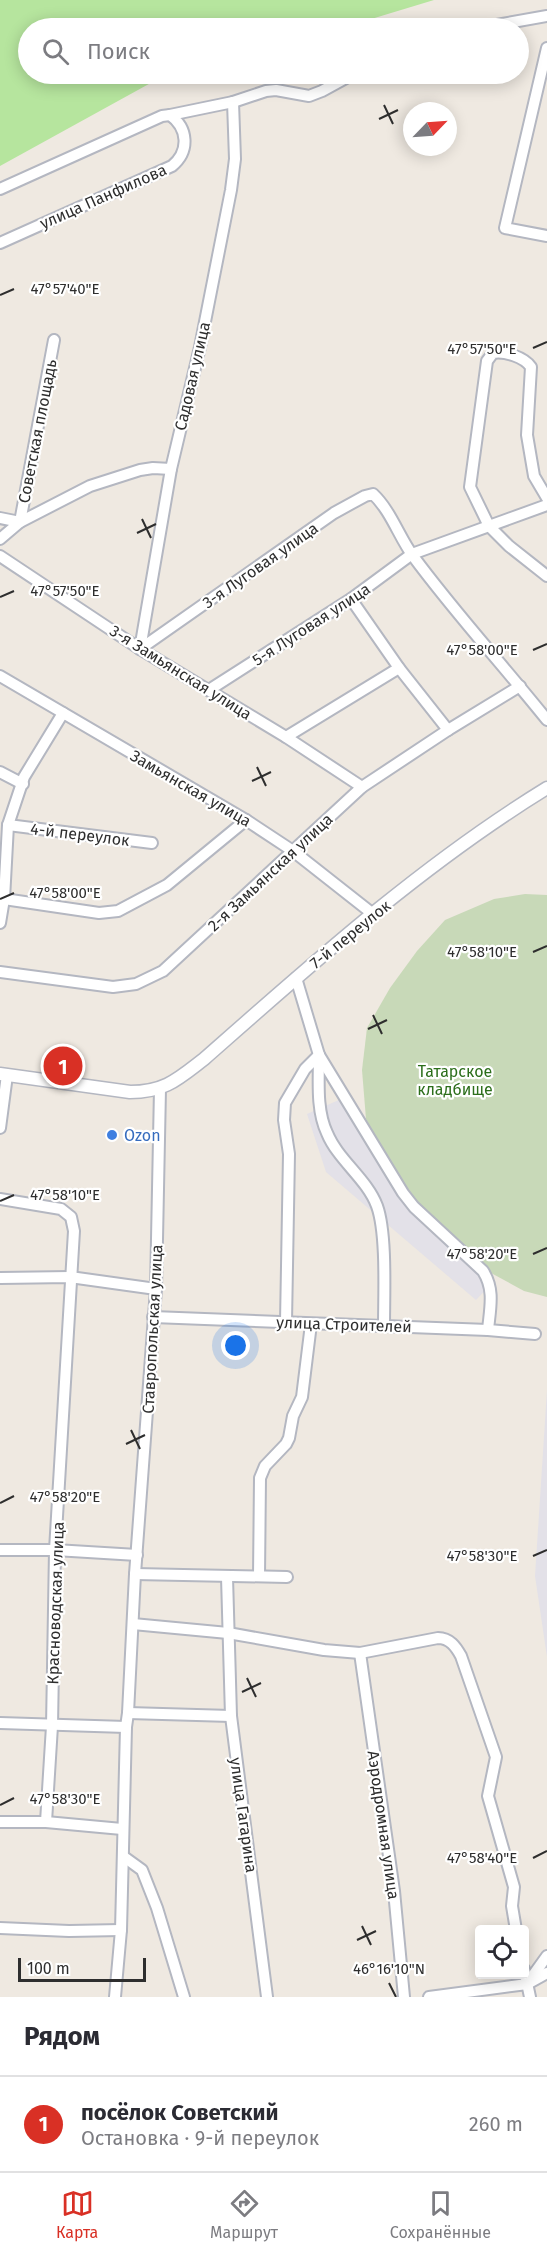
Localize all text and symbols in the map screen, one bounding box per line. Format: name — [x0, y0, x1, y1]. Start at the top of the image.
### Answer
search box — [18, 18, 529, 84]
icon: search — [39, 35, 72, 68]
text: Поиск — [87, 38, 150, 65]
north arrow — [403, 102, 457, 156]
street label: улица Панфилова — [37, 160, 169, 233]
text: 47°57'40"E — [30, 280, 100, 298]
street label: Садовая улица — [171, 320, 214, 432]
text: 47°57'50"E — [447, 340, 517, 358]
street label: Советская площадь — [14, 358, 61, 505]
street label: 3-я Луговая улица — [199, 518, 322, 612]
street label: 5-я Луговая улица — [249, 579, 374, 670]
text: 47°57'50"E — [30, 582, 100, 600]
street label: 3-я Замьянская улица — [106, 621, 255, 724]
text: 47°58'00"E — [446, 641, 518, 659]
street label: Замьянская улица — [127, 746, 255, 831]
street label: 2-я Замьянская улица — [204, 810, 337, 935]
street label: 4-й переулок — [29, 819, 131, 850]
text: 47°58'00"E — [29, 884, 101, 902]
street label: 7-й переулок — [306, 896, 395, 973]
text: 47°58'10"E — [447, 943, 517, 961]
pin: 1 — [44, 1044, 82, 1088]
park label: Татарское кладбище — [417, 1062, 493, 1099]
place label: Ozon — [124, 1126, 161, 1145]
marker: Ozon — [105, 1128, 119, 1142]
text: 47°58'10"E — [30, 1186, 100, 1204]
street label: Ставропольская улица — [139, 1244, 166, 1414]
text: 47°58'20"E — [447, 1245, 517, 1263]
street label: улица Строителей — [276, 1313, 412, 1336]
your location — [221, 1331, 250, 1360]
text: 47°58'20"E — [30, 1488, 100, 1506]
street label: Красноводская улица — [43, 1521, 68, 1685]
text: 47°58'30"E — [447, 1547, 517, 1565]
street label: Аэродромная улица — [364, 1750, 403, 1901]
street label: улица Гагарина — [226, 1756, 261, 1874]
text: 47°58'30"E — [30, 1790, 100, 1808]
text: 47°58'40"E — [447, 1849, 517, 1867]
map controls — [475, 1925, 529, 1979]
button: locate — [475, 1925, 529, 1979]
scale bar — [18, 1955, 146, 1982]
text: 100 m — [27, 1959, 70, 1978]
text: 46°16'10"N — [353, 1960, 425, 1978]
text: Рядом — [24, 2021, 100, 2052]
text: посёлок Советский — [81, 2099, 279, 2126]
text: 1 — [39, 2112, 48, 2136]
text: 260 m — [469, 2112, 523, 2136]
text: Остановка · 9-й переулок — [81, 2126, 319, 2150]
tab: Карта — [56, 2187, 98, 2242]
tab: Маршрут — [210, 2187, 278, 2242]
tab: Сохранённые — [390, 2187, 491, 2242]

